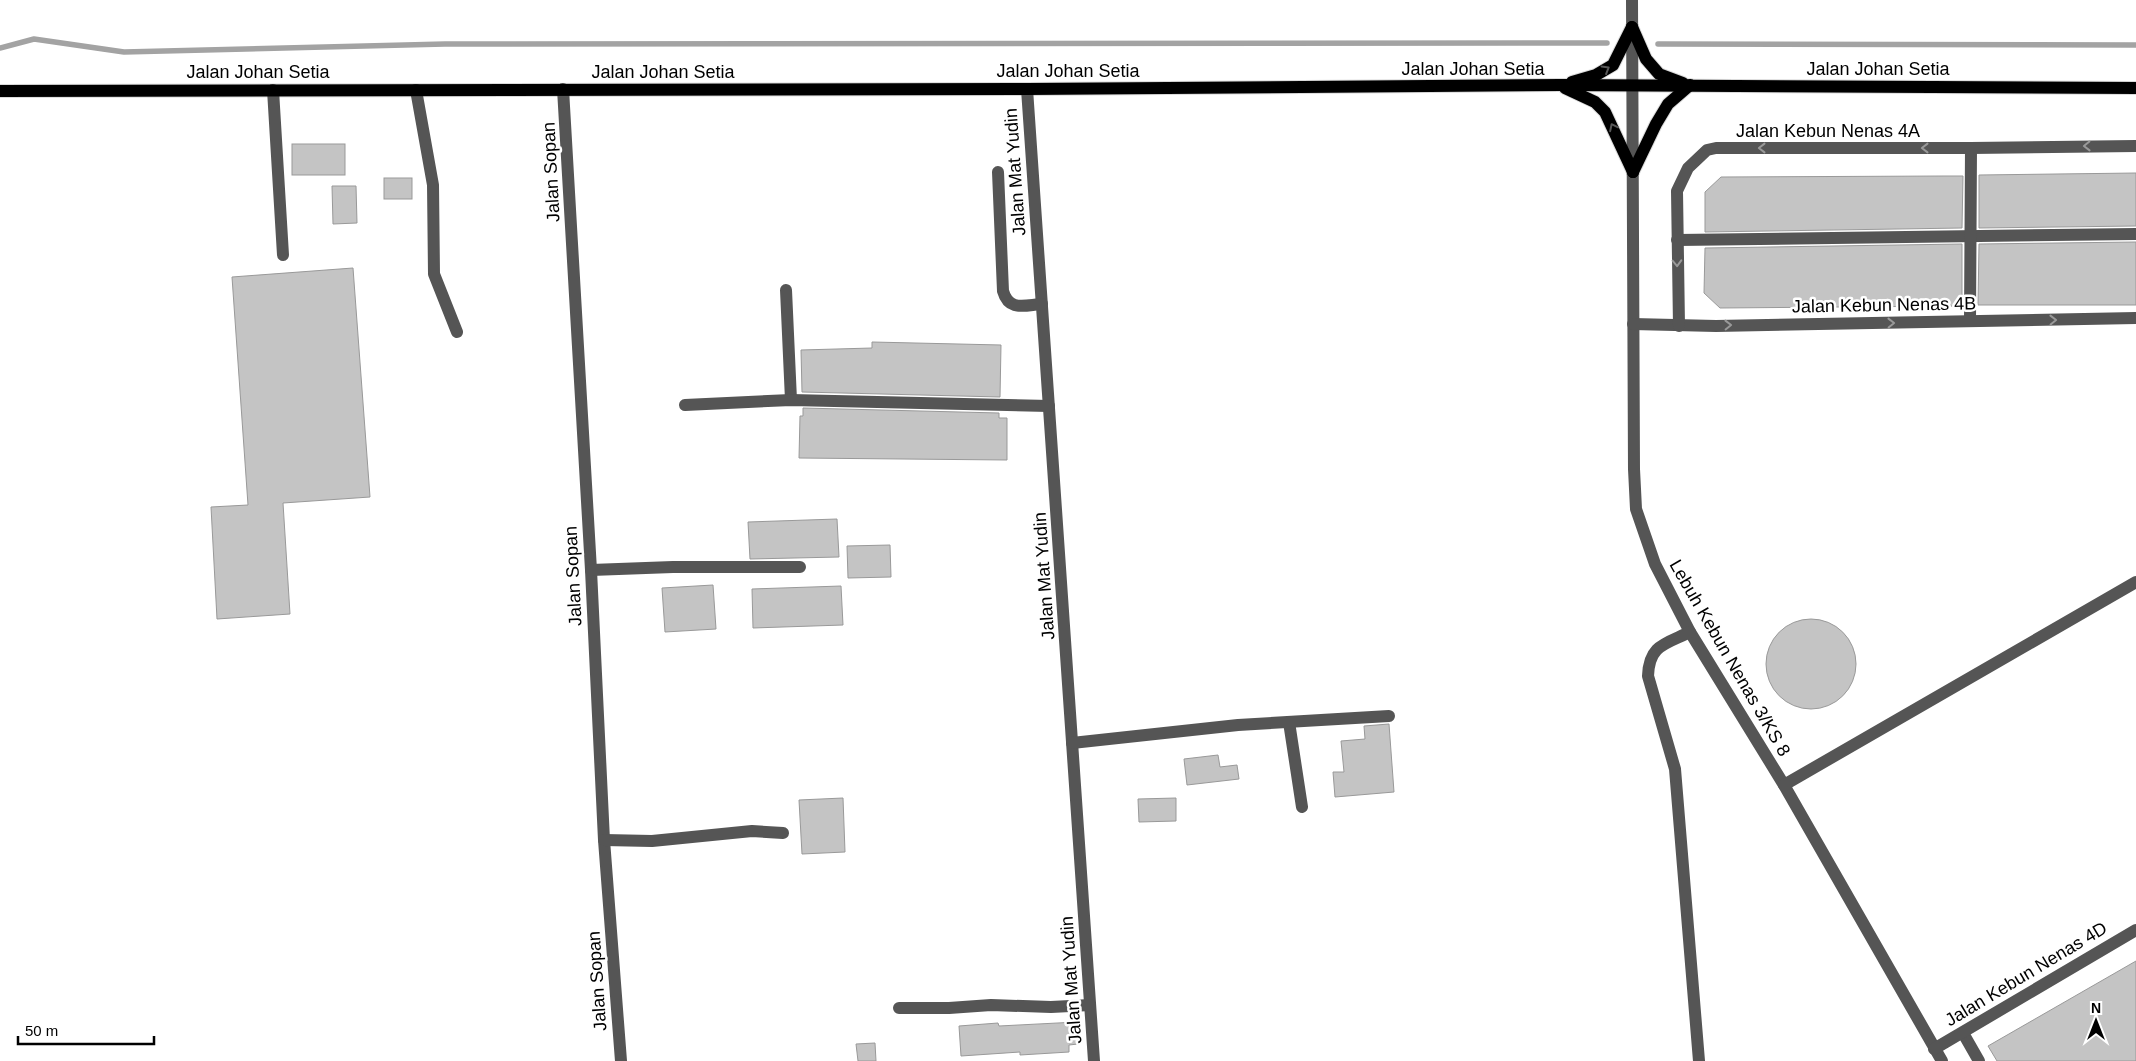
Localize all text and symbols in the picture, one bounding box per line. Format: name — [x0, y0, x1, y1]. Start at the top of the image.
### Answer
street label: Jalan Johan Setia — [1401, 59, 1546, 79]
street label: Jalan Johan Setia — [1806, 59, 1951, 79]
street label: Jalan Johan Setia — [996, 61, 1141, 81]
street label: Jalan Johan Setia — [186, 62, 331, 82]
street label: Jalan Johan Setia — [591, 62, 736, 82]
one-way arrow — [1600, 65, 1609, 75]
street label: Jalan Mat Yudin — [1001, 108, 1029, 236]
street label: Jalan Sopan — [538, 121, 564, 223]
street label: Jalan Kebun Nenas 4A — [1736, 121, 1920, 141]
one-way arrow — [1609, 123, 1619, 132]
one-way arrow — [2083, 141, 2091, 152]
one-way arrow — [1758, 143, 1766, 153]
one-way arrow — [1921, 143, 1928, 153]
one-way arrow — [1672, 260, 1683, 268]
street label: Jalan Kebun Nenas 4B — [1792, 293, 1976, 317]
one-way arrow — [2050, 315, 2057, 325]
one-way arrow — [1887, 318, 1895, 328]
one-way arrow — [1724, 320, 1732, 331]
street label: Jalan Mat Yudin — [1030, 512, 1058, 640]
street label: Jalan Sopan — [560, 525, 586, 627]
street label: Lebuh Kebun Nenas 3/KS 8 — [1666, 556, 1794, 760]
street label: Jalan Mat Yudin — [1057, 916, 1085, 1044]
street label: Jalan Kebun Nenas 4D — [1941, 917, 2111, 1031]
street label: Jalan Sopan — [584, 930, 610, 1032]
north arrow — [2071, 996, 2121, 1046]
scale bar — [18, 1014, 154, 1046]
text: 50 m — [25, 1022, 58, 1039]

